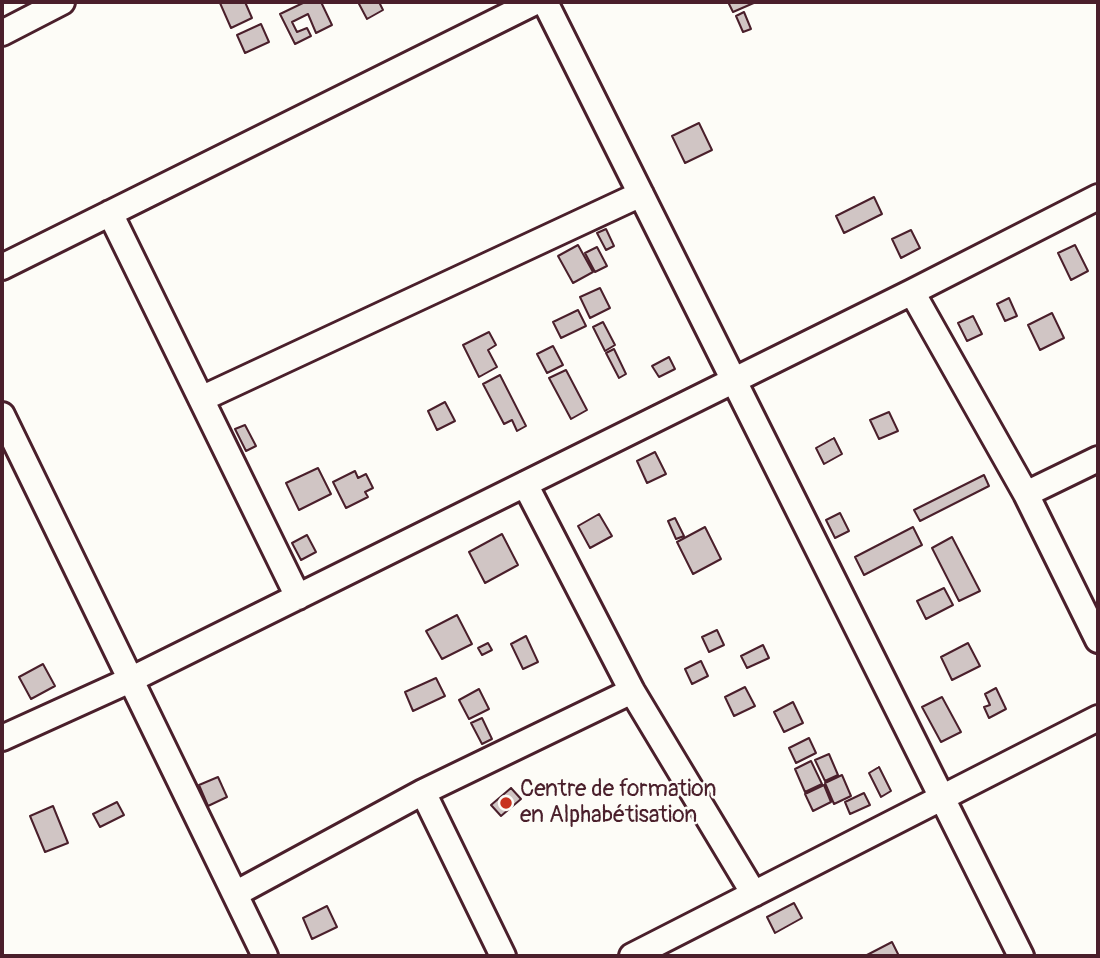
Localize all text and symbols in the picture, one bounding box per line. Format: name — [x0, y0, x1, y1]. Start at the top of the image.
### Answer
place label: Centre de formation en Alphabétisation — [520, 776, 716, 830]
marker: Centre de formation en Alphabétisation — [498, 795, 514, 811]

